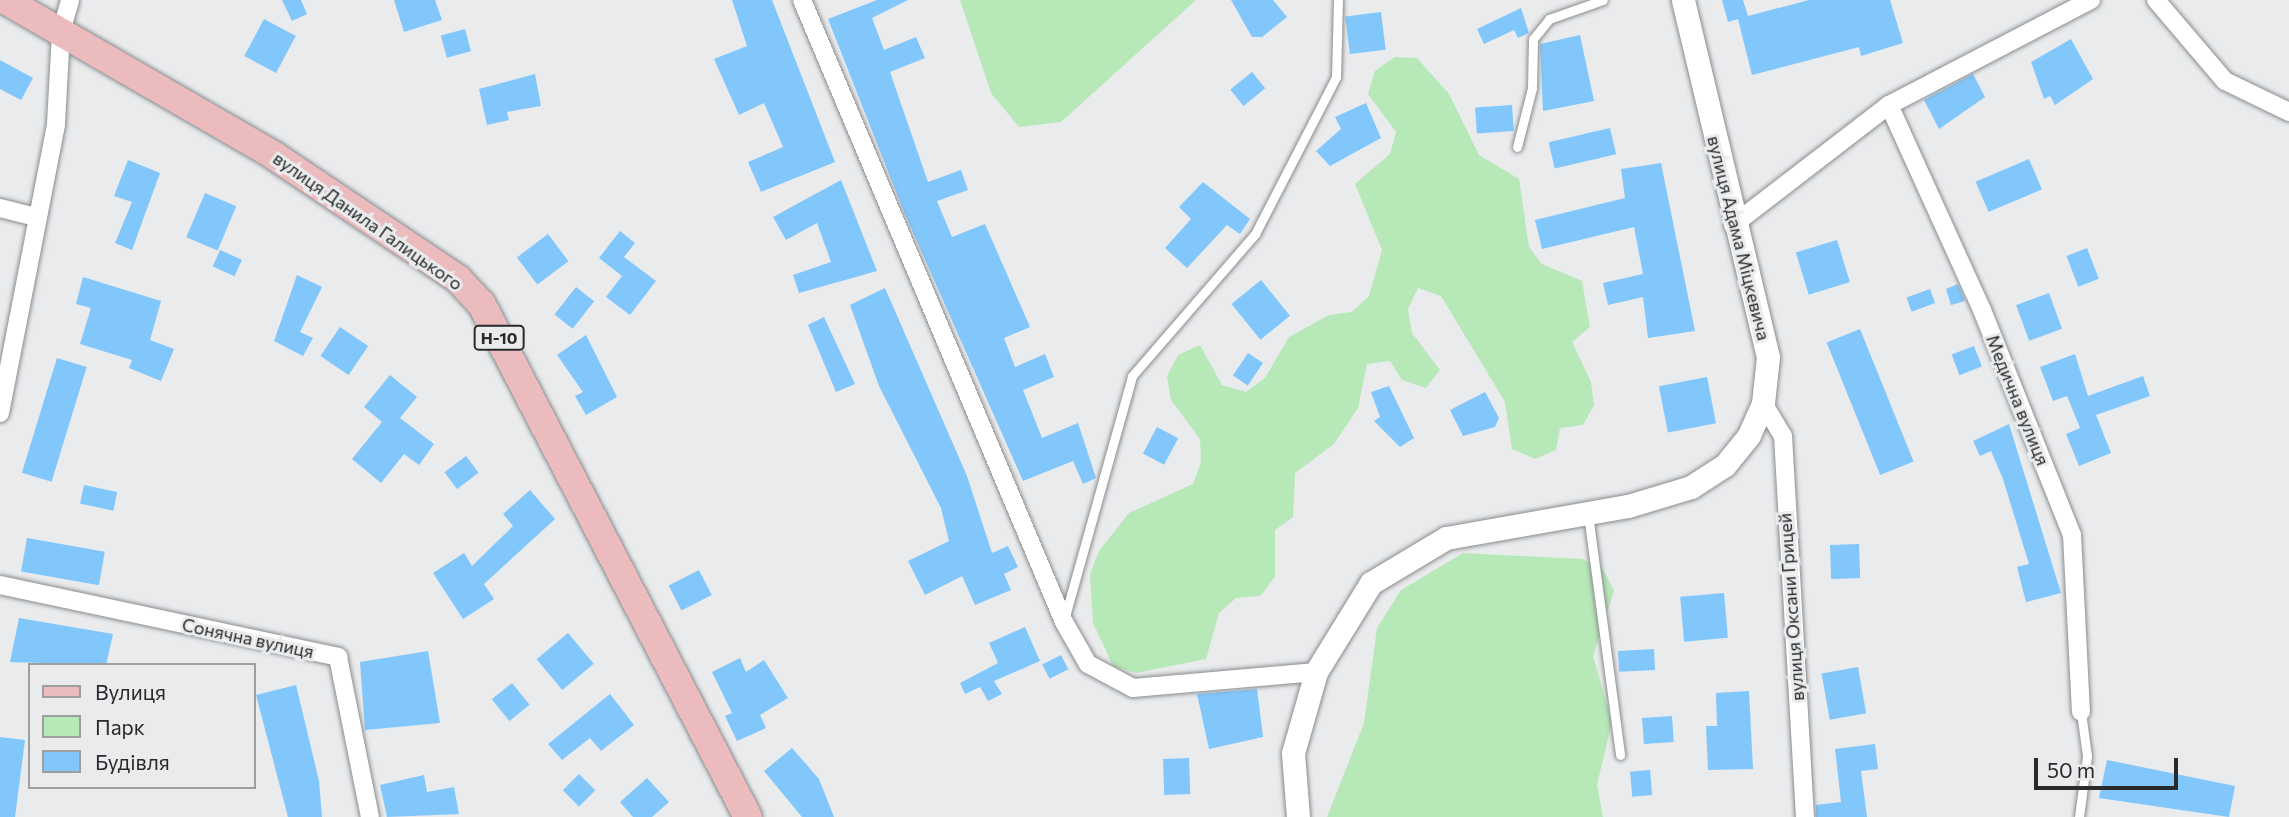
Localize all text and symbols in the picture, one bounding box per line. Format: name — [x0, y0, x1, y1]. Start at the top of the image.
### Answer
street label: вулиця Адама Міцкевича — [1703, 134, 1775, 342]
street label: вулиця Данила Галицького — [269, 147, 467, 295]
road number: Н-10 — [473, 326, 525, 350]
street label: Медична вулиця — [1982, 332, 2054, 468]
street label: вулиця Оксани Грицей — [1774, 512, 1808, 702]
street label: Сонячна вулиця — [180, 613, 316, 663]
legend — [28, 663, 256, 789]
text: Вулиця — [95, 679, 166, 704]
text: Парк — [95, 714, 145, 739]
scale bar — [2037, 744, 2180, 788]
text: Будівля — [95, 749, 170, 774]
text: 50 m — [2047, 757, 2095, 782]

